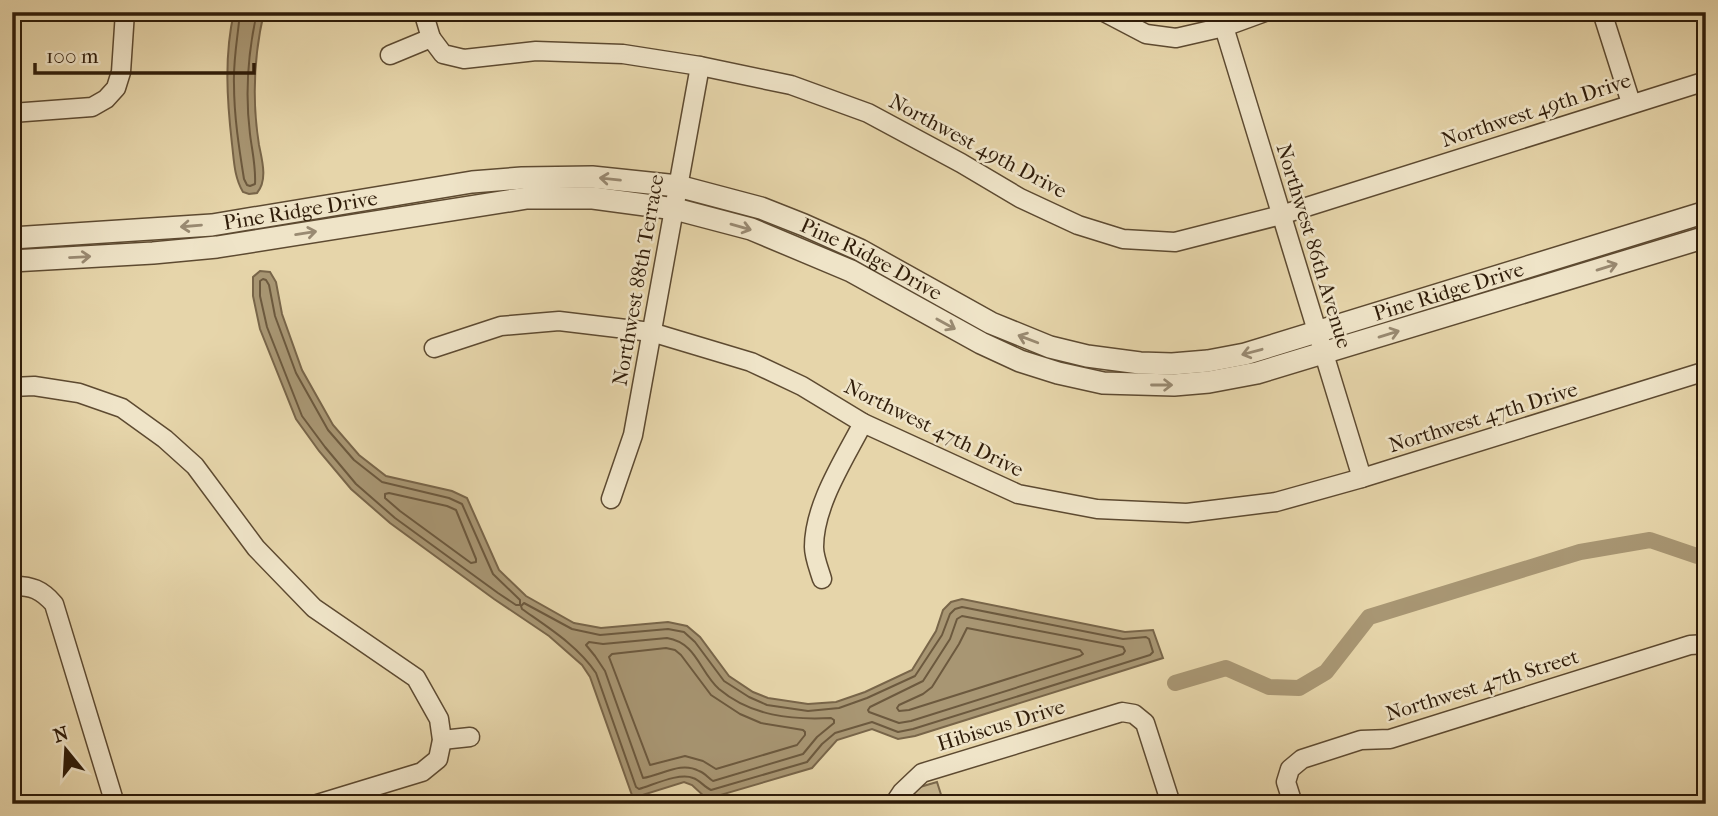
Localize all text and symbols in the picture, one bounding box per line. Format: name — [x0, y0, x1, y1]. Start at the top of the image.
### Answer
scale bar — [35, 32, 254, 76]
text: 100 m — [46, 44, 99, 68]
street label: Northwest 49th Drive — [1438, 68, 1634, 152]
street label: Northwest 49th Drive — [885, 89, 1071, 203]
street label: Northwest 86th Avenue — [1271, 141, 1357, 351]
one-way arrow — [599, 172, 622, 185]
street label: Northwest 88th Terrace — [608, 172, 668, 388]
street label: Pine Ridge Drive — [221, 186, 379, 235]
street label: Pine Ridge Drive — [797, 213, 946, 305]
one-way arrow — [180, 220, 202, 233]
one-way arrow — [730, 221, 752, 234]
one-way arrow — [294, 226, 317, 239]
one-way arrow — [69, 251, 92, 264]
street label: Pine Ridge Drive — [1370, 257, 1527, 326]
one-way arrow — [1595, 260, 1617, 273]
one-way arrow — [936, 317, 956, 331]
one-way arrow — [1378, 326, 1400, 339]
one-way arrow — [1018, 332, 1040, 344]
one-way arrow — [1241, 346, 1263, 359]
street label: Northwest 47th Drive — [841, 374, 1027, 482]
street label: Northwest 47th Drive — [1386, 377, 1580, 457]
one-way arrow — [1150, 378, 1173, 392]
street label: Northwest 47th Street — [1383, 644, 1582, 726]
street label: Hibiscus Drive — [934, 694, 1068, 756]
north arrow — [32, 714, 102, 784]
text: N — [51, 722, 72, 747]

